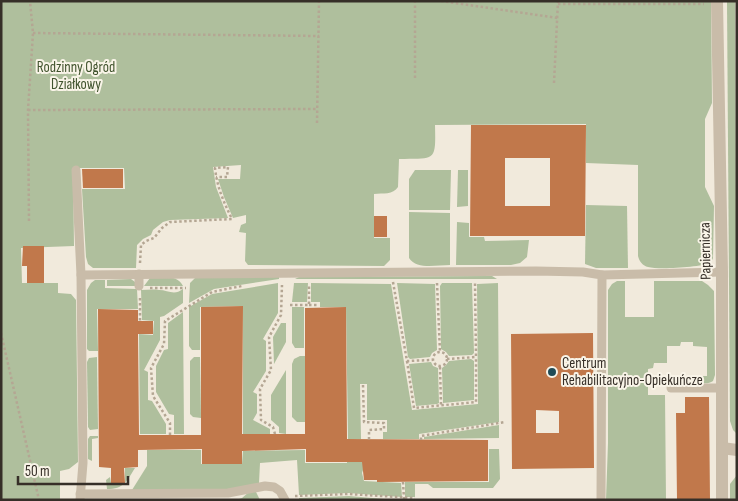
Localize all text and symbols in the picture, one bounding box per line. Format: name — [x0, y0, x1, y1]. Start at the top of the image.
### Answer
park label: Rodzinny Ogród Działkowy — [37, 58, 115, 94]
street label: Papiernicza — [695, 222, 716, 280]
place label: Centrum Rehabilitacyjno-Opiekuńcze — [562, 354, 703, 390]
marker: Centrum Rehabilitacyjno-Opiekuńcze — [546, 366, 558, 378]
scale bar — [18, 454, 128, 486]
text: 50 m — [25, 462, 50, 481]

